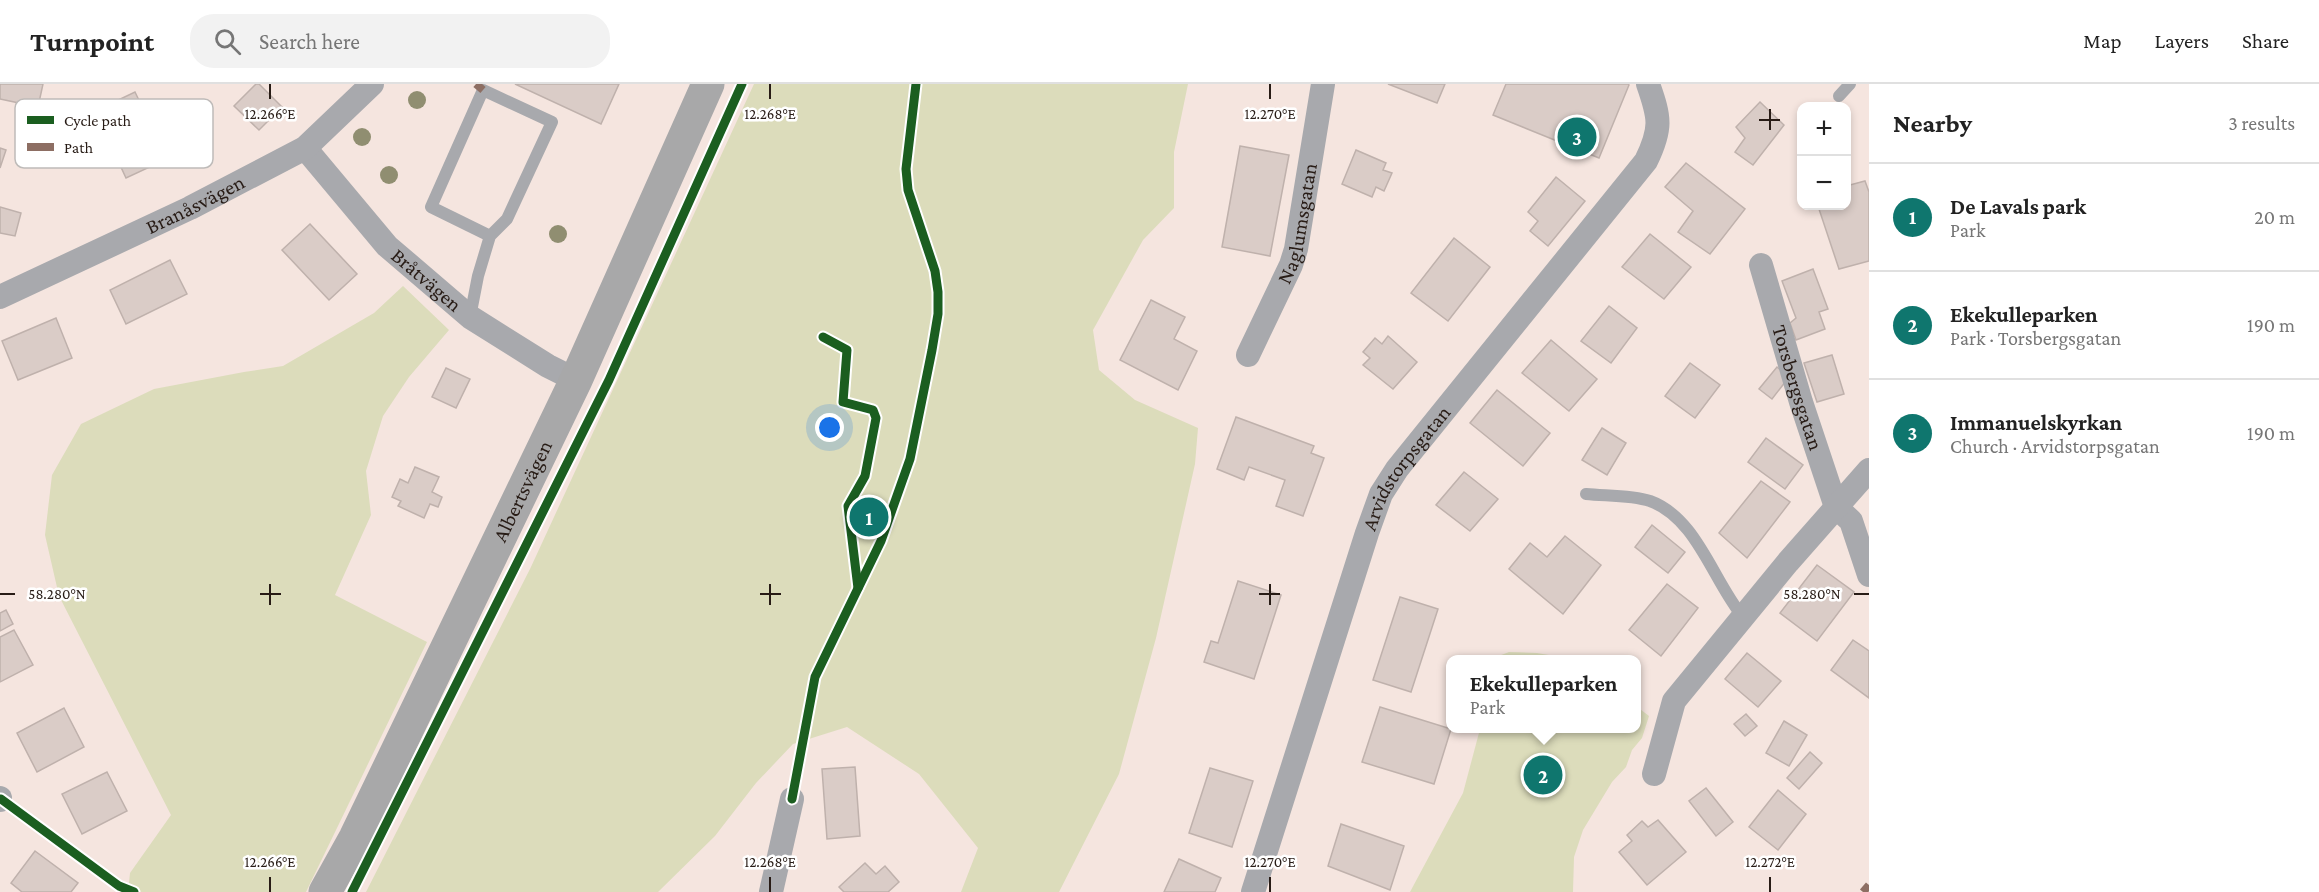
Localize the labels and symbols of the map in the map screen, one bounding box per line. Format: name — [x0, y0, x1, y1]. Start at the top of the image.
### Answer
legend — [15, 99, 213, 168]
text: 12.266°E — [245, 106, 295, 122]
text: 12.268°E — [744, 106, 796, 122]
text: 12.270°E — [1244, 106, 1296, 122]
text: Cycle path — [64, 112, 131, 130]
pin: 3 — [1558, 115, 1596, 160]
text: Path — [64, 139, 94, 156]
street label: Naglumsgatan — [1272, 161, 1322, 288]
street label: Branåsvägen — [142, 170, 249, 239]
street label: Bråtvägen — [387, 243, 467, 317]
street label: Torsbergsgatan — [1767, 322, 1828, 453]
street label: Arvidstorpsgatan — [1357, 401, 1455, 534]
your location — [815, 413, 844, 442]
street label: Albertsvägen — [488, 436, 557, 546]
pin: 1 — [850, 494, 888, 540]
text: 58.280°N — [28, 586, 86, 602]
text: 58.280°N — [1783, 586, 1841, 602]
pin: 2 — [1524, 752, 1562, 798]
text: 12.266°E — [245, 854, 295, 870]
text: 12.268°E — [744, 854, 796, 870]
text: 12.270°E — [1244, 854, 1296, 870]
text: 12.272°E — [1745, 854, 1795, 870]

